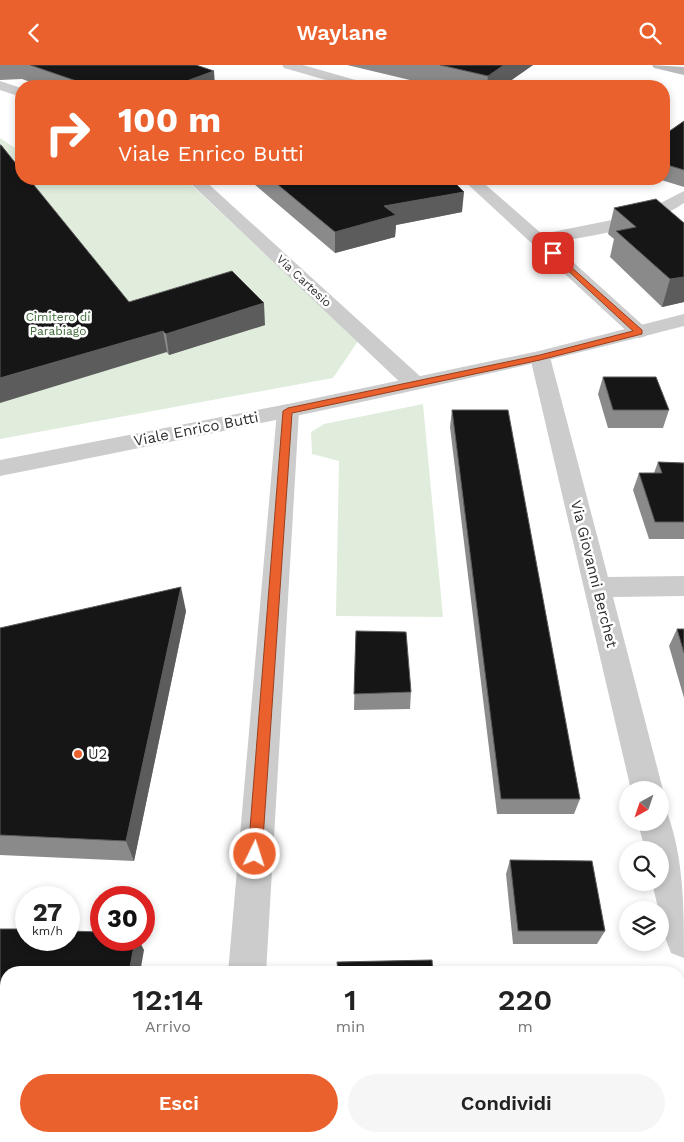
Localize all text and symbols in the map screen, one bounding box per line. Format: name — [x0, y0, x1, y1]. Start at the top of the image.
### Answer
icon: back — [20, 19, 48, 47]
icon: search — [636, 19, 664, 47]
text: Waylane — [297, 20, 387, 45]
text: 100 m — [118, 99, 221, 141]
icon: right — [35, 100, 100, 165]
text: Viale Enrico Butti — [118, 141, 304, 166]
pin — [532, 232, 574, 274]
icon: arrive — [539, 239, 567, 267]
street label: Via Cartesio — [274, 252, 334, 310]
park label: Cimitero di Parabiago — [26, 310, 90, 338]
street label: Viale Enrico Butti — [132, 408, 260, 450]
street label: Via Giovanni Berchet — [567, 498, 621, 650]
place label: U2 — [88, 745, 107, 763]
marker: U2 — [72, 748, 84, 760]
north arrow — [619, 781, 669, 831]
map controls — [619, 781, 669, 951]
position arrow — [228, 827, 280, 879]
button: search — [619, 841, 669, 891]
speed limit sign: 30 — [90, 886, 155, 951]
text: 27 — [33, 898, 62, 927]
button: layers — [619, 901, 669, 951]
text: km/h — [32, 924, 63, 938]
text: 12:14 — [133, 982, 203, 1017]
text: 1 — [344, 982, 357, 1017]
text: 220 — [498, 982, 552, 1017]
text: Arrivo — [145, 1017, 191, 1036]
text: min — [336, 1017, 365, 1036]
text: m — [517, 1017, 533, 1036]
button: Esci — [20, 1074, 338, 1132]
button: Condividi — [348, 1074, 665, 1132]

